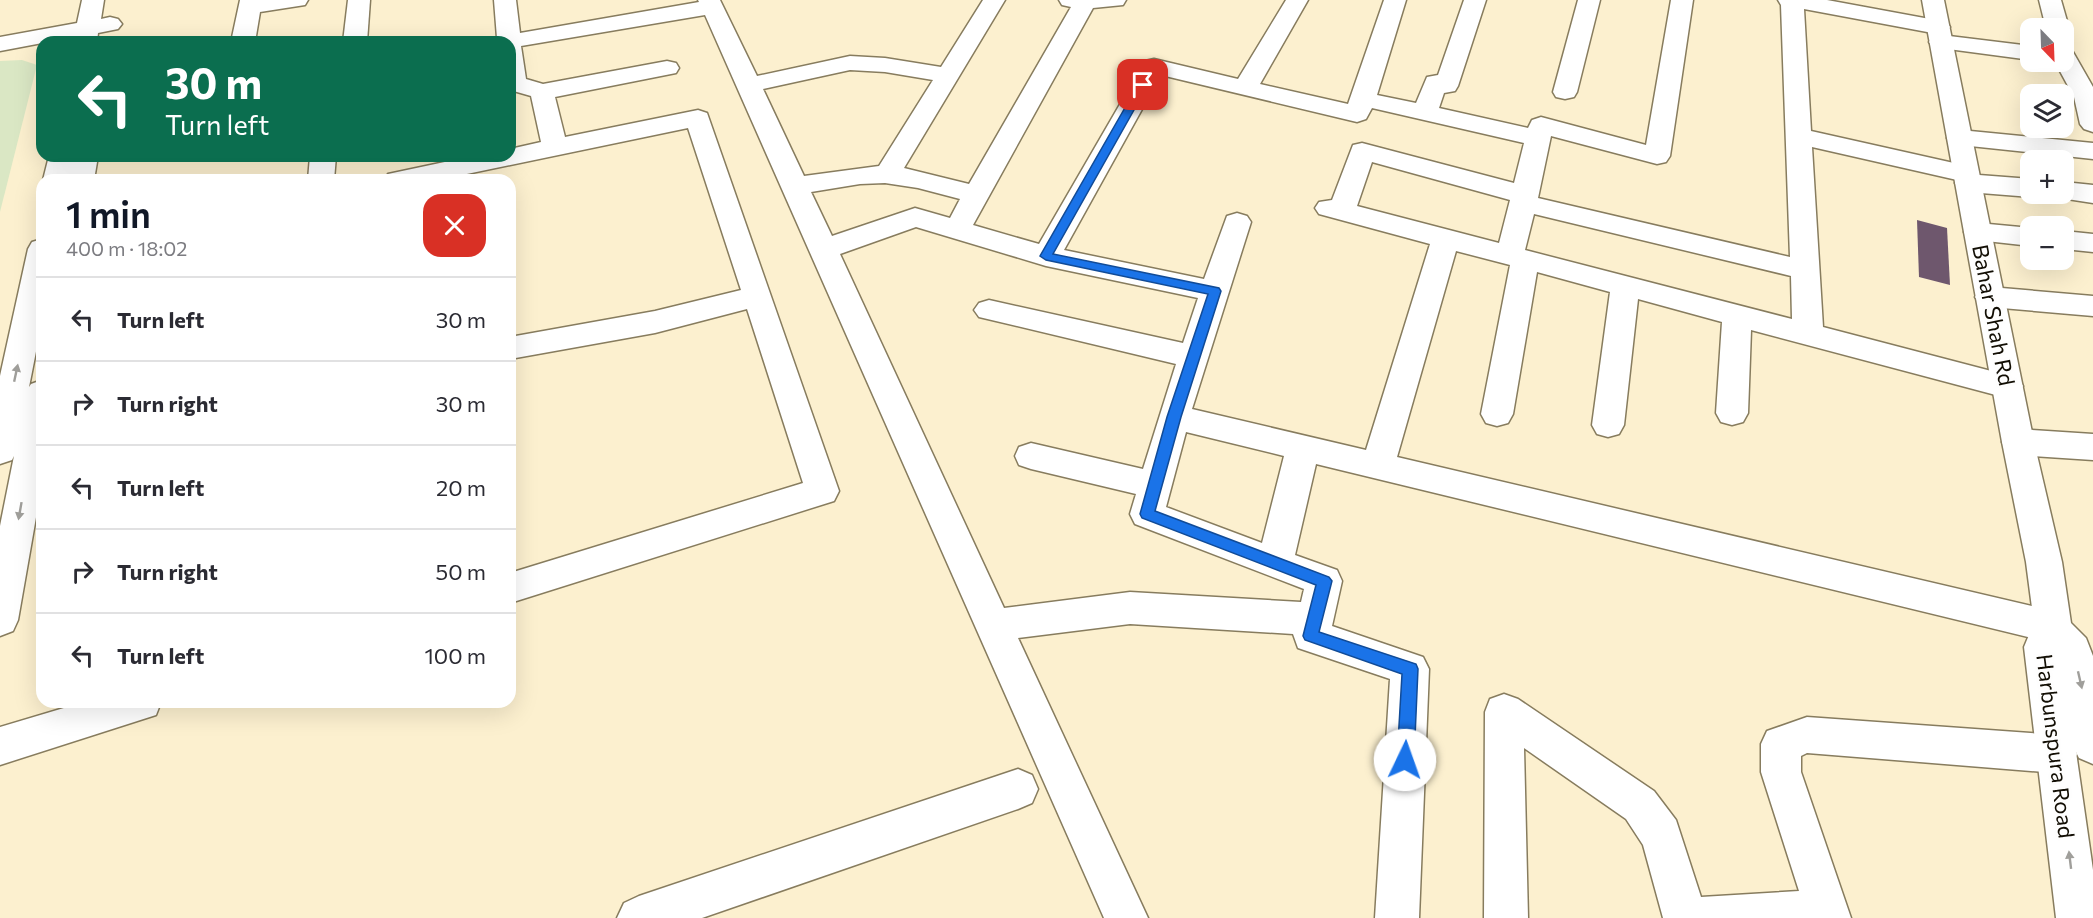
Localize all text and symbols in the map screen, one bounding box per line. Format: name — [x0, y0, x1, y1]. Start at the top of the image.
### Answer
north arrow — [2020, 18, 2074, 72]
map controls — [2020, 18, 2074, 270]
text: 30 m — [165, 56, 262, 108]
pin — [1117, 59, 1168, 110]
icon: left — [66, 60, 144, 138]
icon: arrive — [1126, 68, 1159, 101]
button: layers — [2020, 84, 2074, 138]
text: Turn left — [165, 108, 269, 141]
button: + — [2020, 150, 2074, 204]
text: 1 min — [66, 191, 151, 235]
button: close — [423, 194, 486, 257]
button: − — [2020, 216, 2074, 270]
text: 400 m · 18:02 — [66, 236, 187, 260]
street label: Bahar Shah Rd — [1967, 242, 2021, 388]
icon: left — [66, 303, 99, 336]
text: Turn left — [117, 306, 204, 333]
text: 30 m — [436, 306, 486, 333]
one-way arrow — [12, 363, 21, 382]
icon: right — [66, 387, 99, 420]
text: Turn right — [117, 390, 218, 417]
text: 30 m — [436, 390, 486, 417]
icon: left — [66, 471, 99, 504]
text: Turn left — [117, 474, 204, 501]
text: 20 m — [436, 474, 486, 501]
one-way arrow — [15, 502, 24, 521]
icon: right — [66, 555, 99, 588]
text: Turn right — [117, 558, 218, 585]
text: 50 m — [436, 558, 486, 585]
icon: left — [66, 639, 99, 672]
text: Turn left — [117, 642, 204, 669]
text: 100 m — [424, 642, 486, 669]
street label: Harbunspura Road — [2031, 652, 2081, 840]
one-way arrow — [2076, 671, 2085, 690]
position arrow — [1373, 728, 1437, 792]
one-way arrow — [2065, 851, 2075, 870]

